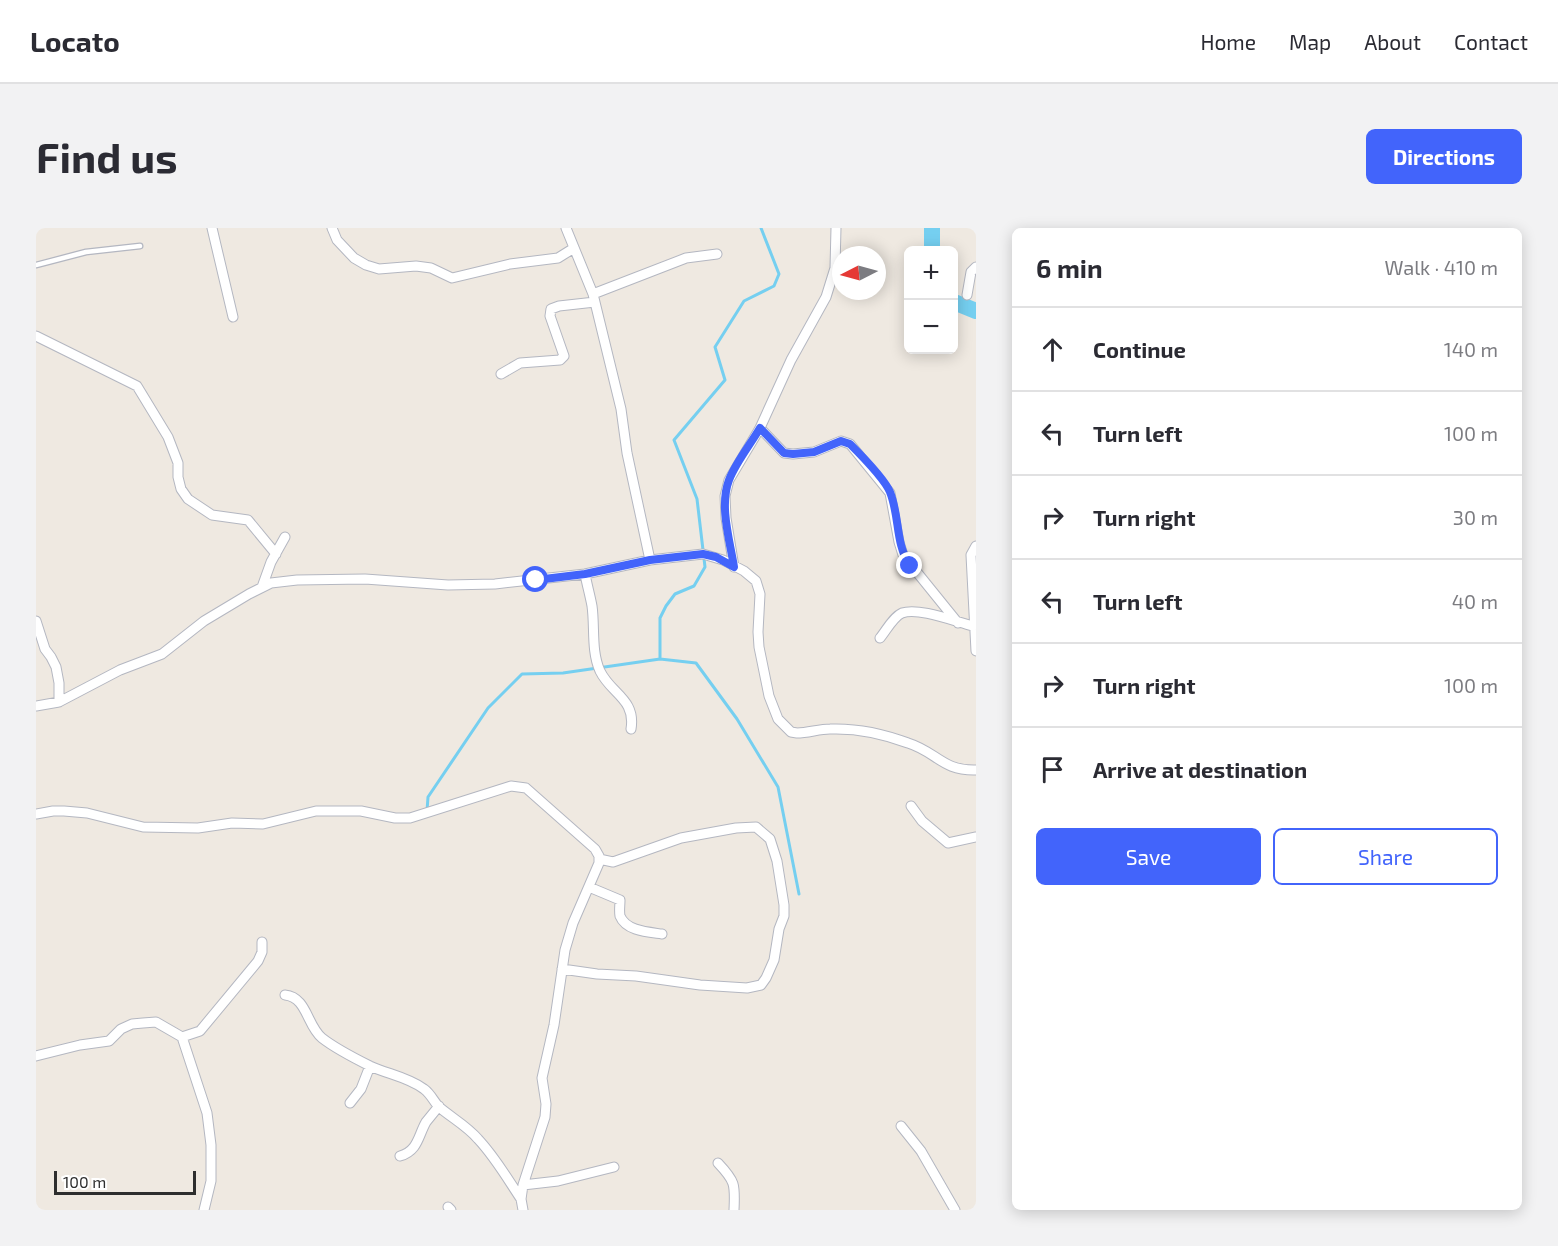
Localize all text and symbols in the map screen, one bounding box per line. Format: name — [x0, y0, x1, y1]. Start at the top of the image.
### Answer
text: Locato — [30, 24, 120, 58]
text: Home — [1200, 29, 1256, 54]
text: Map — [1289, 29, 1331, 54]
text: About — [1364, 29, 1421, 54]
text: Contact — [1454, 29, 1528, 54]
button: Directions — [1366, 129, 1522, 184]
text: Find us — [36, 131, 178, 181]
north arrow — [832, 246, 886, 300]
map controls — [904, 246, 958, 354]
button: + — [904, 246, 958, 300]
text: 6 min — [1036, 252, 1103, 283]
text: Walk · 410 m — [1384, 255, 1498, 279]
button: − — [904, 300, 958, 354]
icon: ahead — [1036, 333, 1069, 366]
text: Continue — [1093, 336, 1186, 362]
text: 140 m — [1444, 337, 1498, 361]
icon: left — [1036, 417, 1069, 450]
text: Turn left — [1093, 420, 1182, 446]
text: 100 m — [1444, 421, 1498, 445]
icon: right — [1036, 501, 1069, 534]
text: Turn right — [1093, 504, 1195, 530]
text: 30 m — [1453, 505, 1498, 529]
route end — [896, 552, 922, 578]
route start — [522, 566, 548, 592]
icon: left — [1036, 585, 1069, 618]
text: Turn left — [1093, 588, 1182, 614]
text: 40 m — [1452, 589, 1498, 613]
icon: right — [1036, 669, 1069, 702]
text: Turn right — [1093, 672, 1195, 698]
text: 100 m — [1444, 673, 1498, 697]
icon: arrive — [1036, 753, 1069, 786]
text: Arrive at destination — [1093, 756, 1307, 782]
button: Save — [1036, 828, 1261, 885]
button: Share — [1273, 828, 1498, 885]
scale bar — [54, 1168, 196, 1196]
text: 100 m — [63, 1172, 106, 1191]

